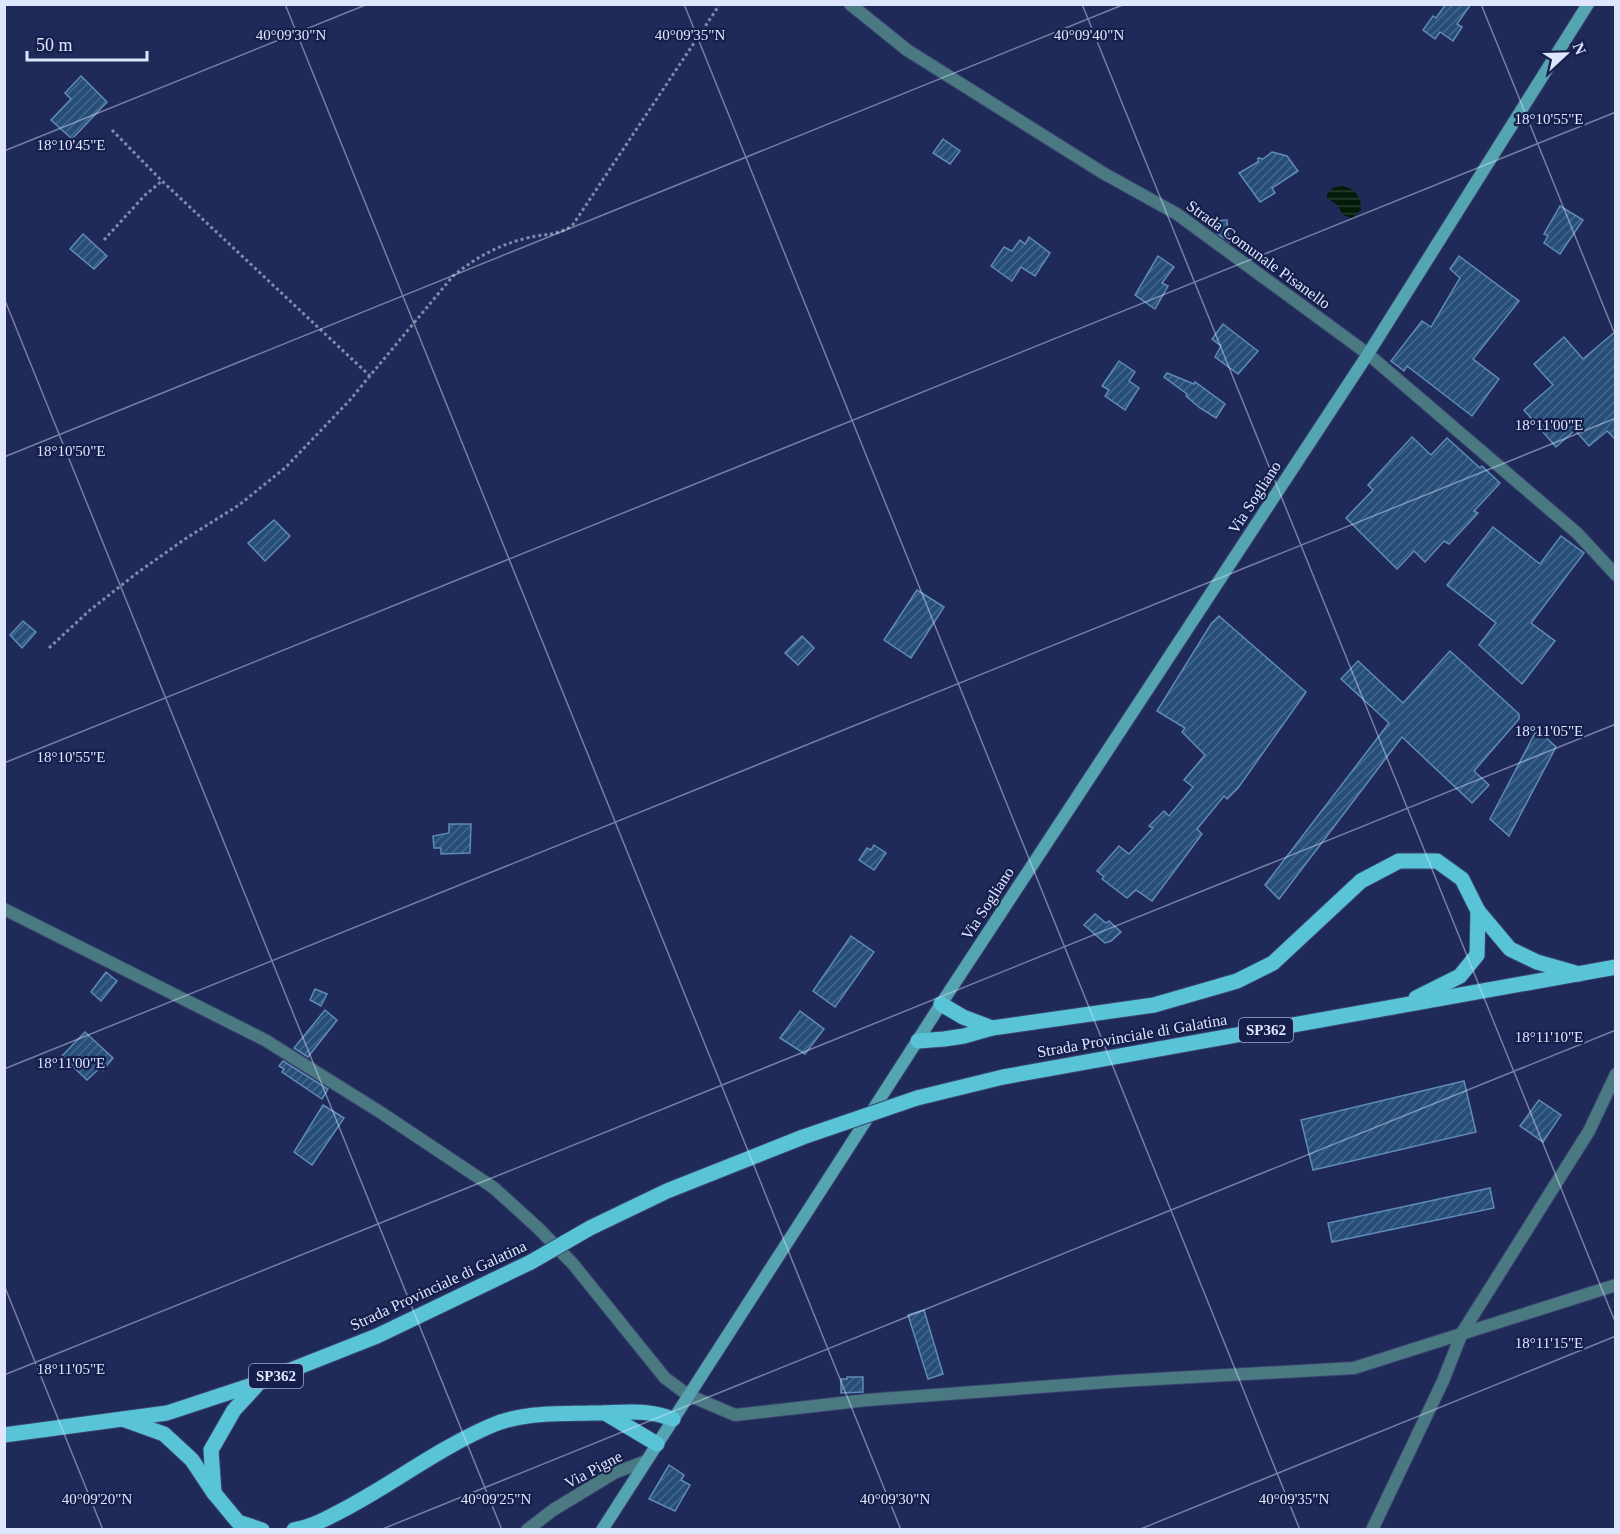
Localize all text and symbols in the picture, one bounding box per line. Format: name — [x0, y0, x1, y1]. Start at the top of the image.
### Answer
scale bar — [27, 24, 147, 62]
north arrow — [1536, 24, 1596, 84]
text: 40°09'30"N — [256, 27, 326, 43]
text: 40°09'35"N — [655, 27, 725, 43]
text: 40°09'40"N — [1054, 27, 1124, 43]
text: 50 m — [36, 35, 73, 55]
text: N — [1569, 40, 1590, 58]
text: 18°10'55"E — [1515, 111, 1584, 127]
text: 18°10'45"E — [37, 137, 106, 153]
street label: Strada Comunale Pisanello — [1184, 197, 1334, 312]
text: 18°11'00"E — [1515, 417, 1583, 433]
text: 18°10'50"E — [37, 443, 106, 459]
street label: Via Sogliano — [1225, 458, 1285, 537]
text: 18°11'05"E — [1515, 723, 1583, 739]
text: 18°10'55"E — [37, 749, 106, 765]
street label: Via Sogliano — [958, 864, 1018, 943]
street label: Strada Provinciale di Galatina — [1036, 1010, 1228, 1061]
road number: SP362 — [1239, 1018, 1293, 1042]
text: 18°11'10"E — [1515, 1029, 1583, 1045]
text: 18°11'00"E — [37, 1055, 105, 1071]
street label: Strada Provinciale di Galatina — [347, 1237, 529, 1334]
text: 18°11'15"E — [1515, 1335, 1583, 1351]
text: 18°11'05"E — [37, 1361, 105, 1377]
road number: SP362 — [249, 1364, 303, 1388]
street label: Via Pigne — [562, 1447, 625, 1493]
text: 40°09'20"N — [62, 1491, 132, 1507]
text: 40°09'25"N — [461, 1491, 531, 1507]
text: 40°09'30"N — [860, 1491, 930, 1507]
text: 40°09'35"N — [1259, 1491, 1329, 1507]

